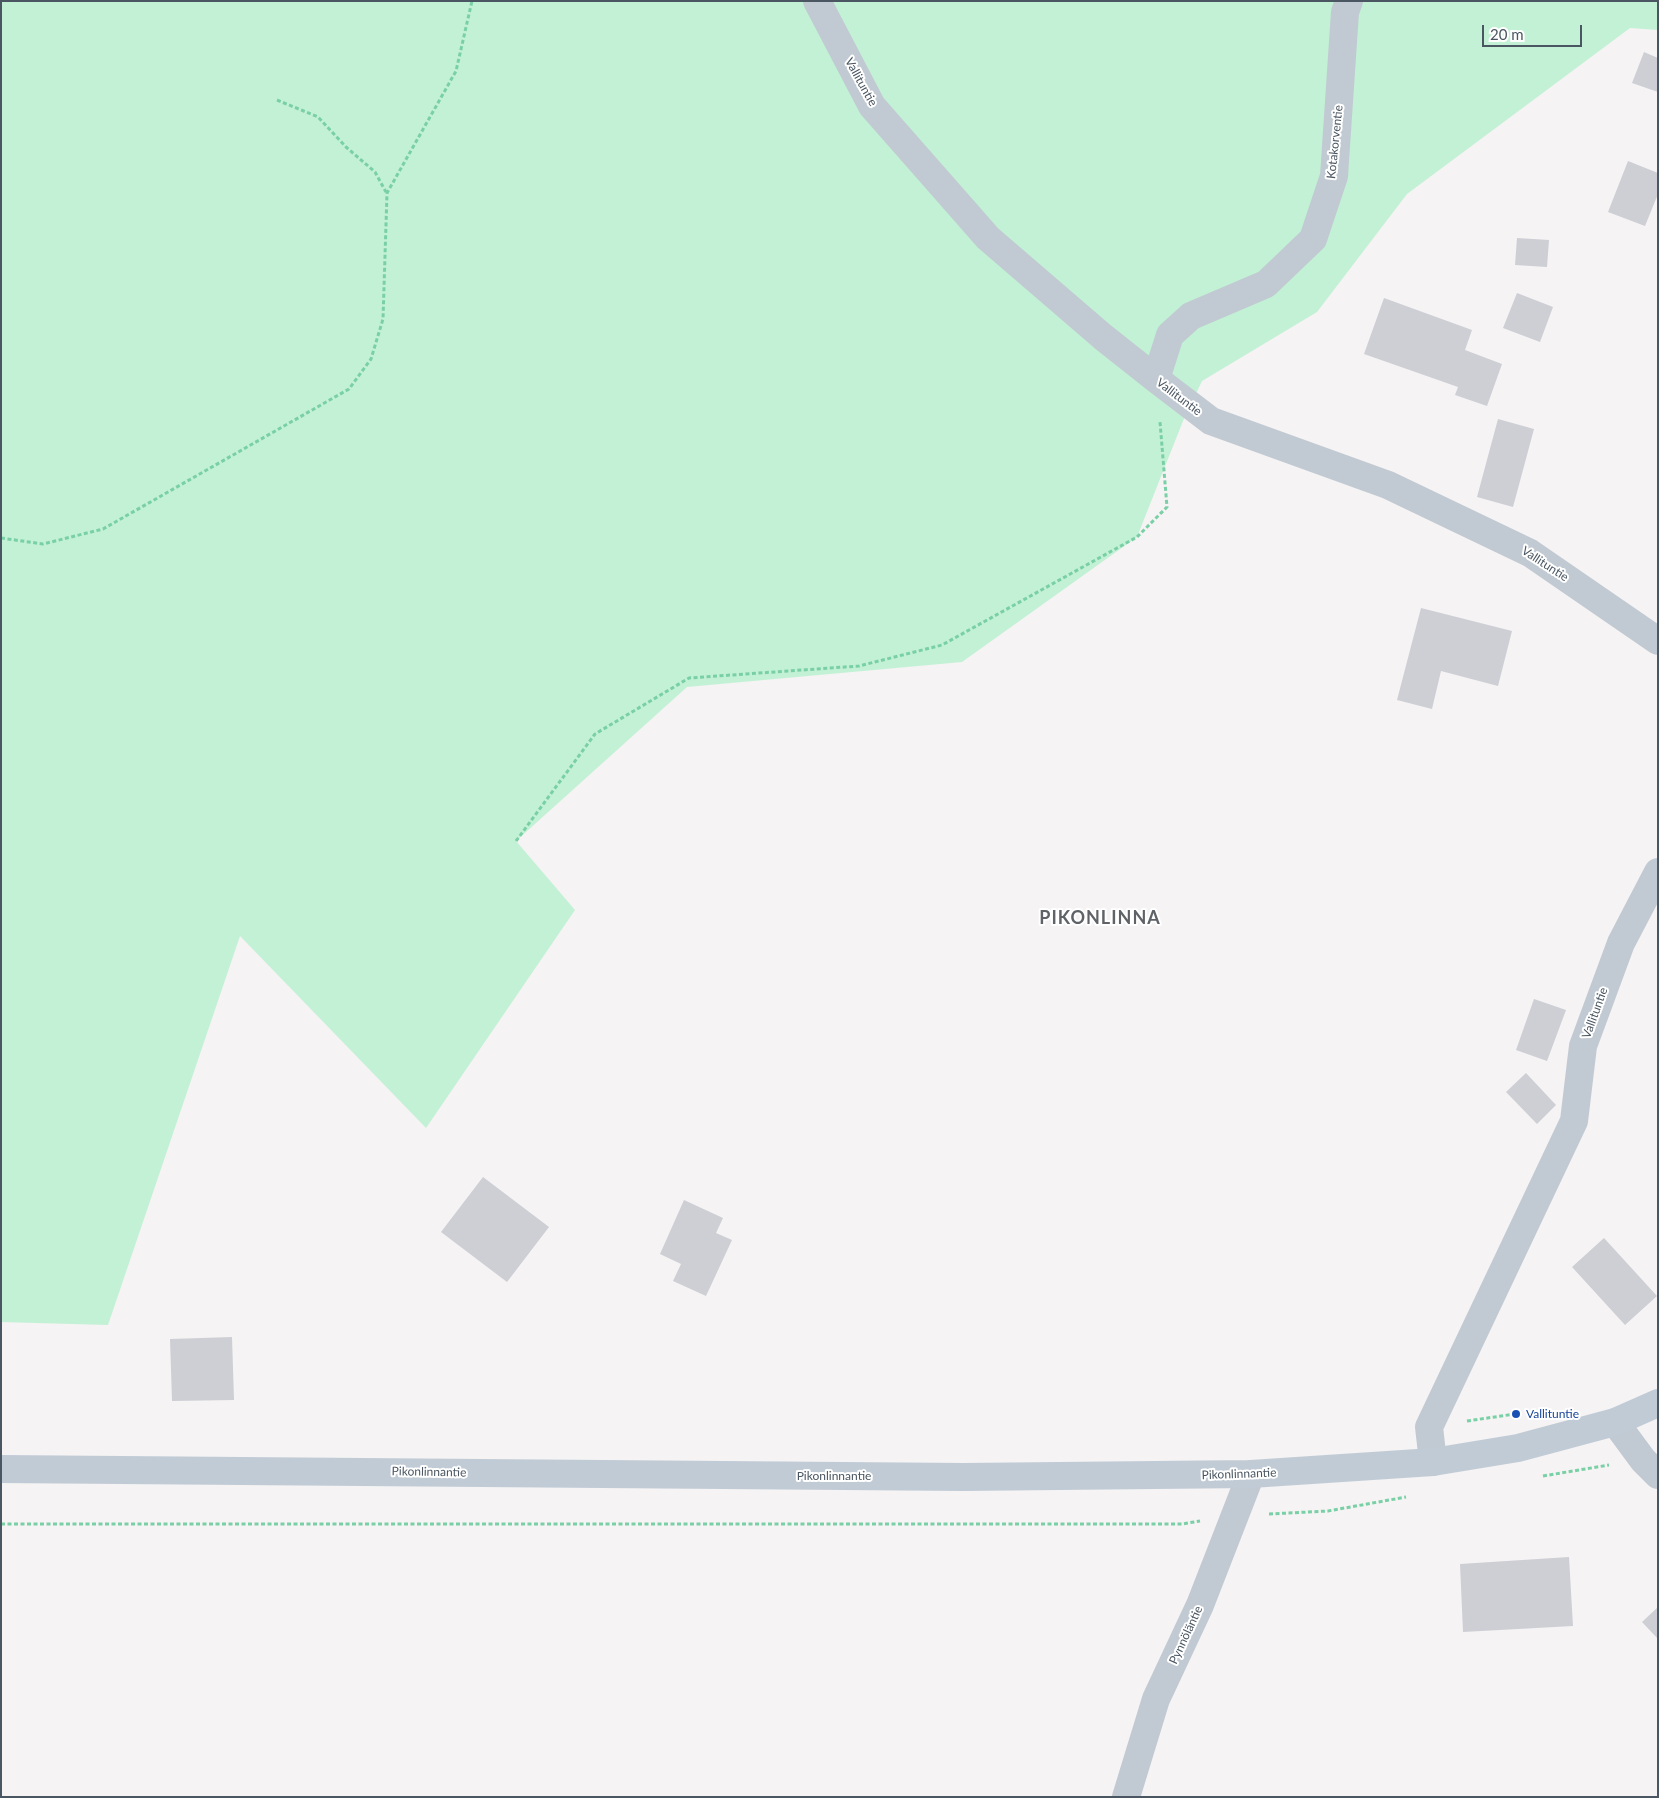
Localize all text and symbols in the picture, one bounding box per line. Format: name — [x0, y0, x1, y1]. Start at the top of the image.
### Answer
scale bar — [1484, 15, 1584, 47]
text: 20 m — [1490, 25, 1524, 43]
street label: Vallituntie — [842, 55, 880, 109]
street label: Kotakorventie — [1324, 104, 1346, 180]
street label: Vallituntie — [1153, 375, 1205, 419]
street label: Vallituntie — [1519, 544, 1571, 584]
district label: PIKONLINNA — [1038, 907, 1162, 929]
street label: Vallituntie — [1579, 986, 1611, 1040]
place label: Vallituntie — [1526, 1407, 1579, 1421]
marker: Vallituntie — [1510, 1408, 1522, 1420]
street label: Pikonlinnantie — [392, 1464, 466, 1480]
street label: Pikonlinnantie — [1201, 1466, 1277, 1482]
street label: Pikonlinnantie — [797, 1469, 871, 1483]
street label: Pynnöläntie — [1166, 1604, 1206, 1666]

